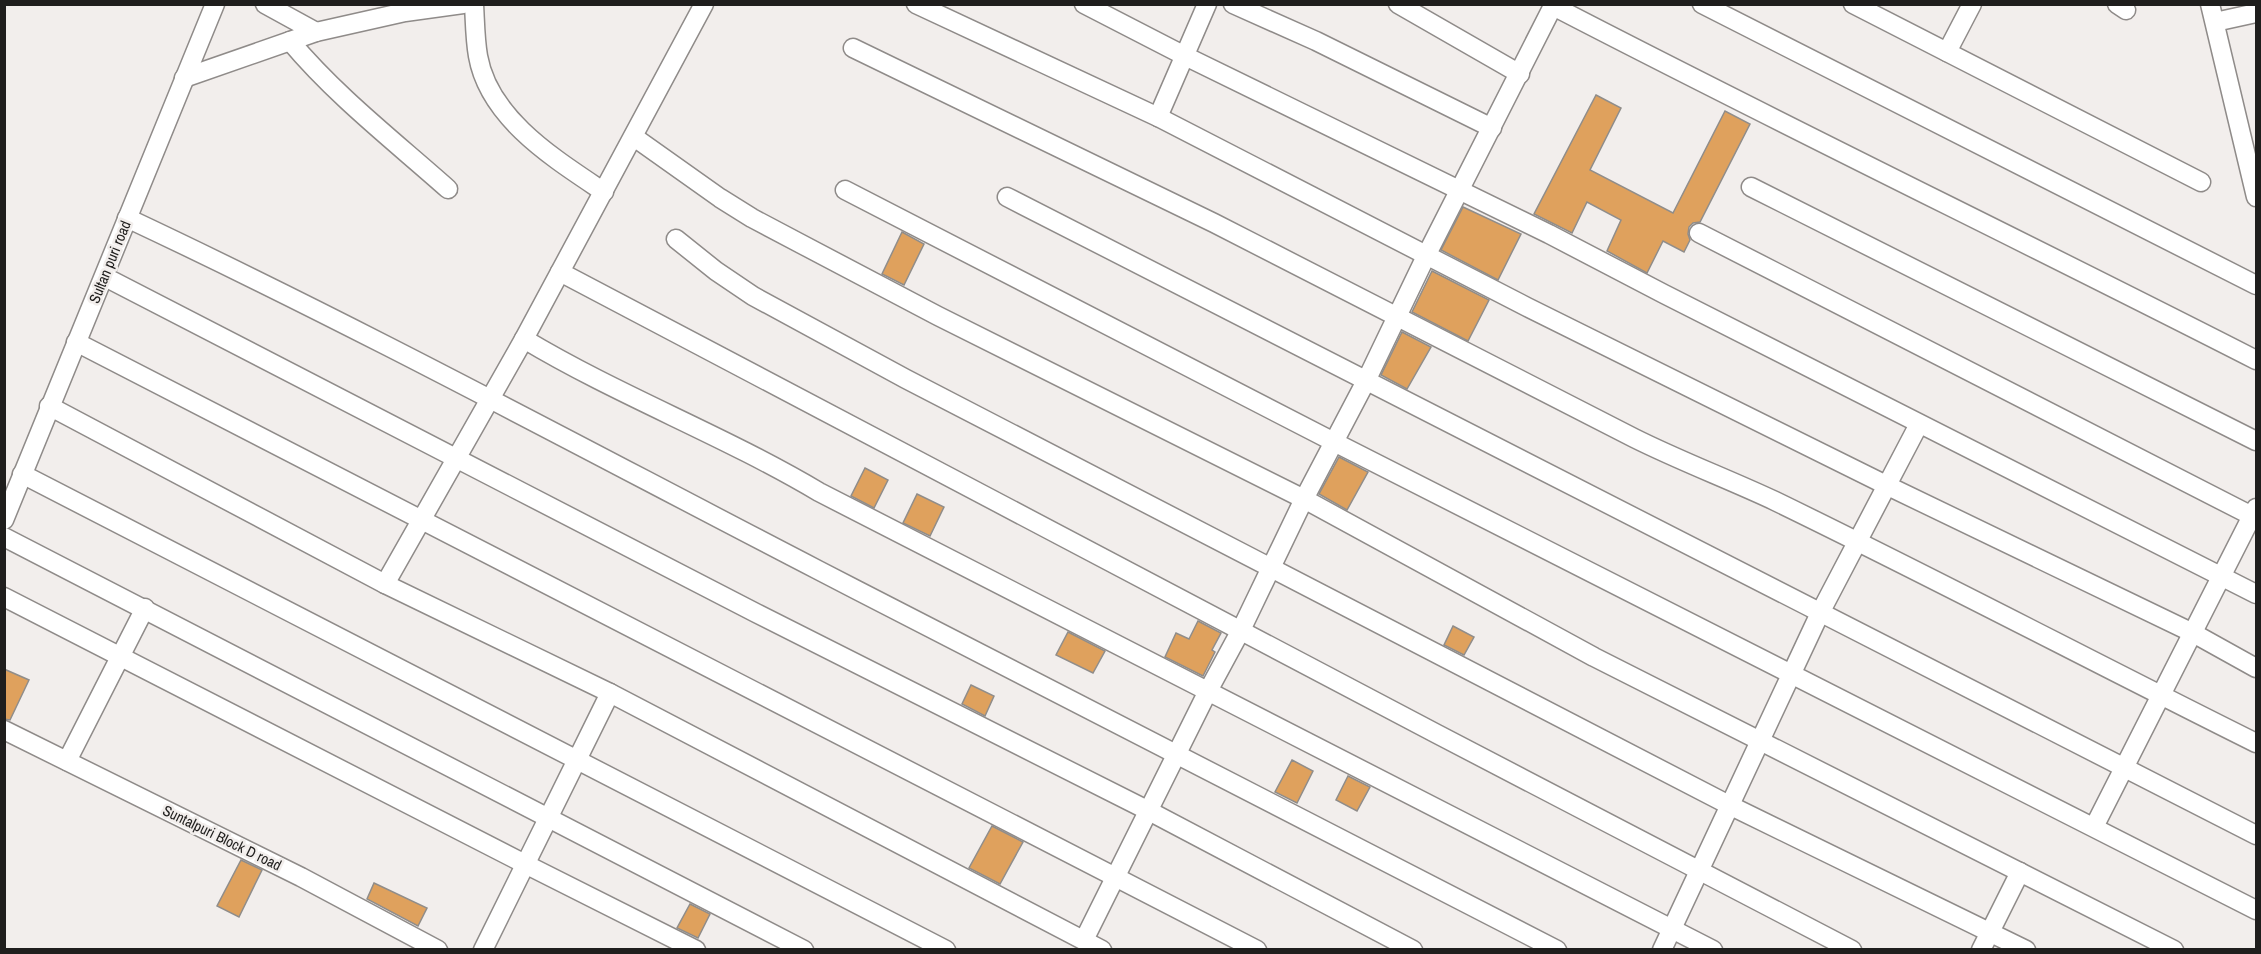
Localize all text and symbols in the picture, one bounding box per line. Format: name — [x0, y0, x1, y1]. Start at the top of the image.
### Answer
street label: Sultan puri road — [83, 217, 136, 306]
street label: Suntalpuri Block D road — [159, 800, 285, 875]

